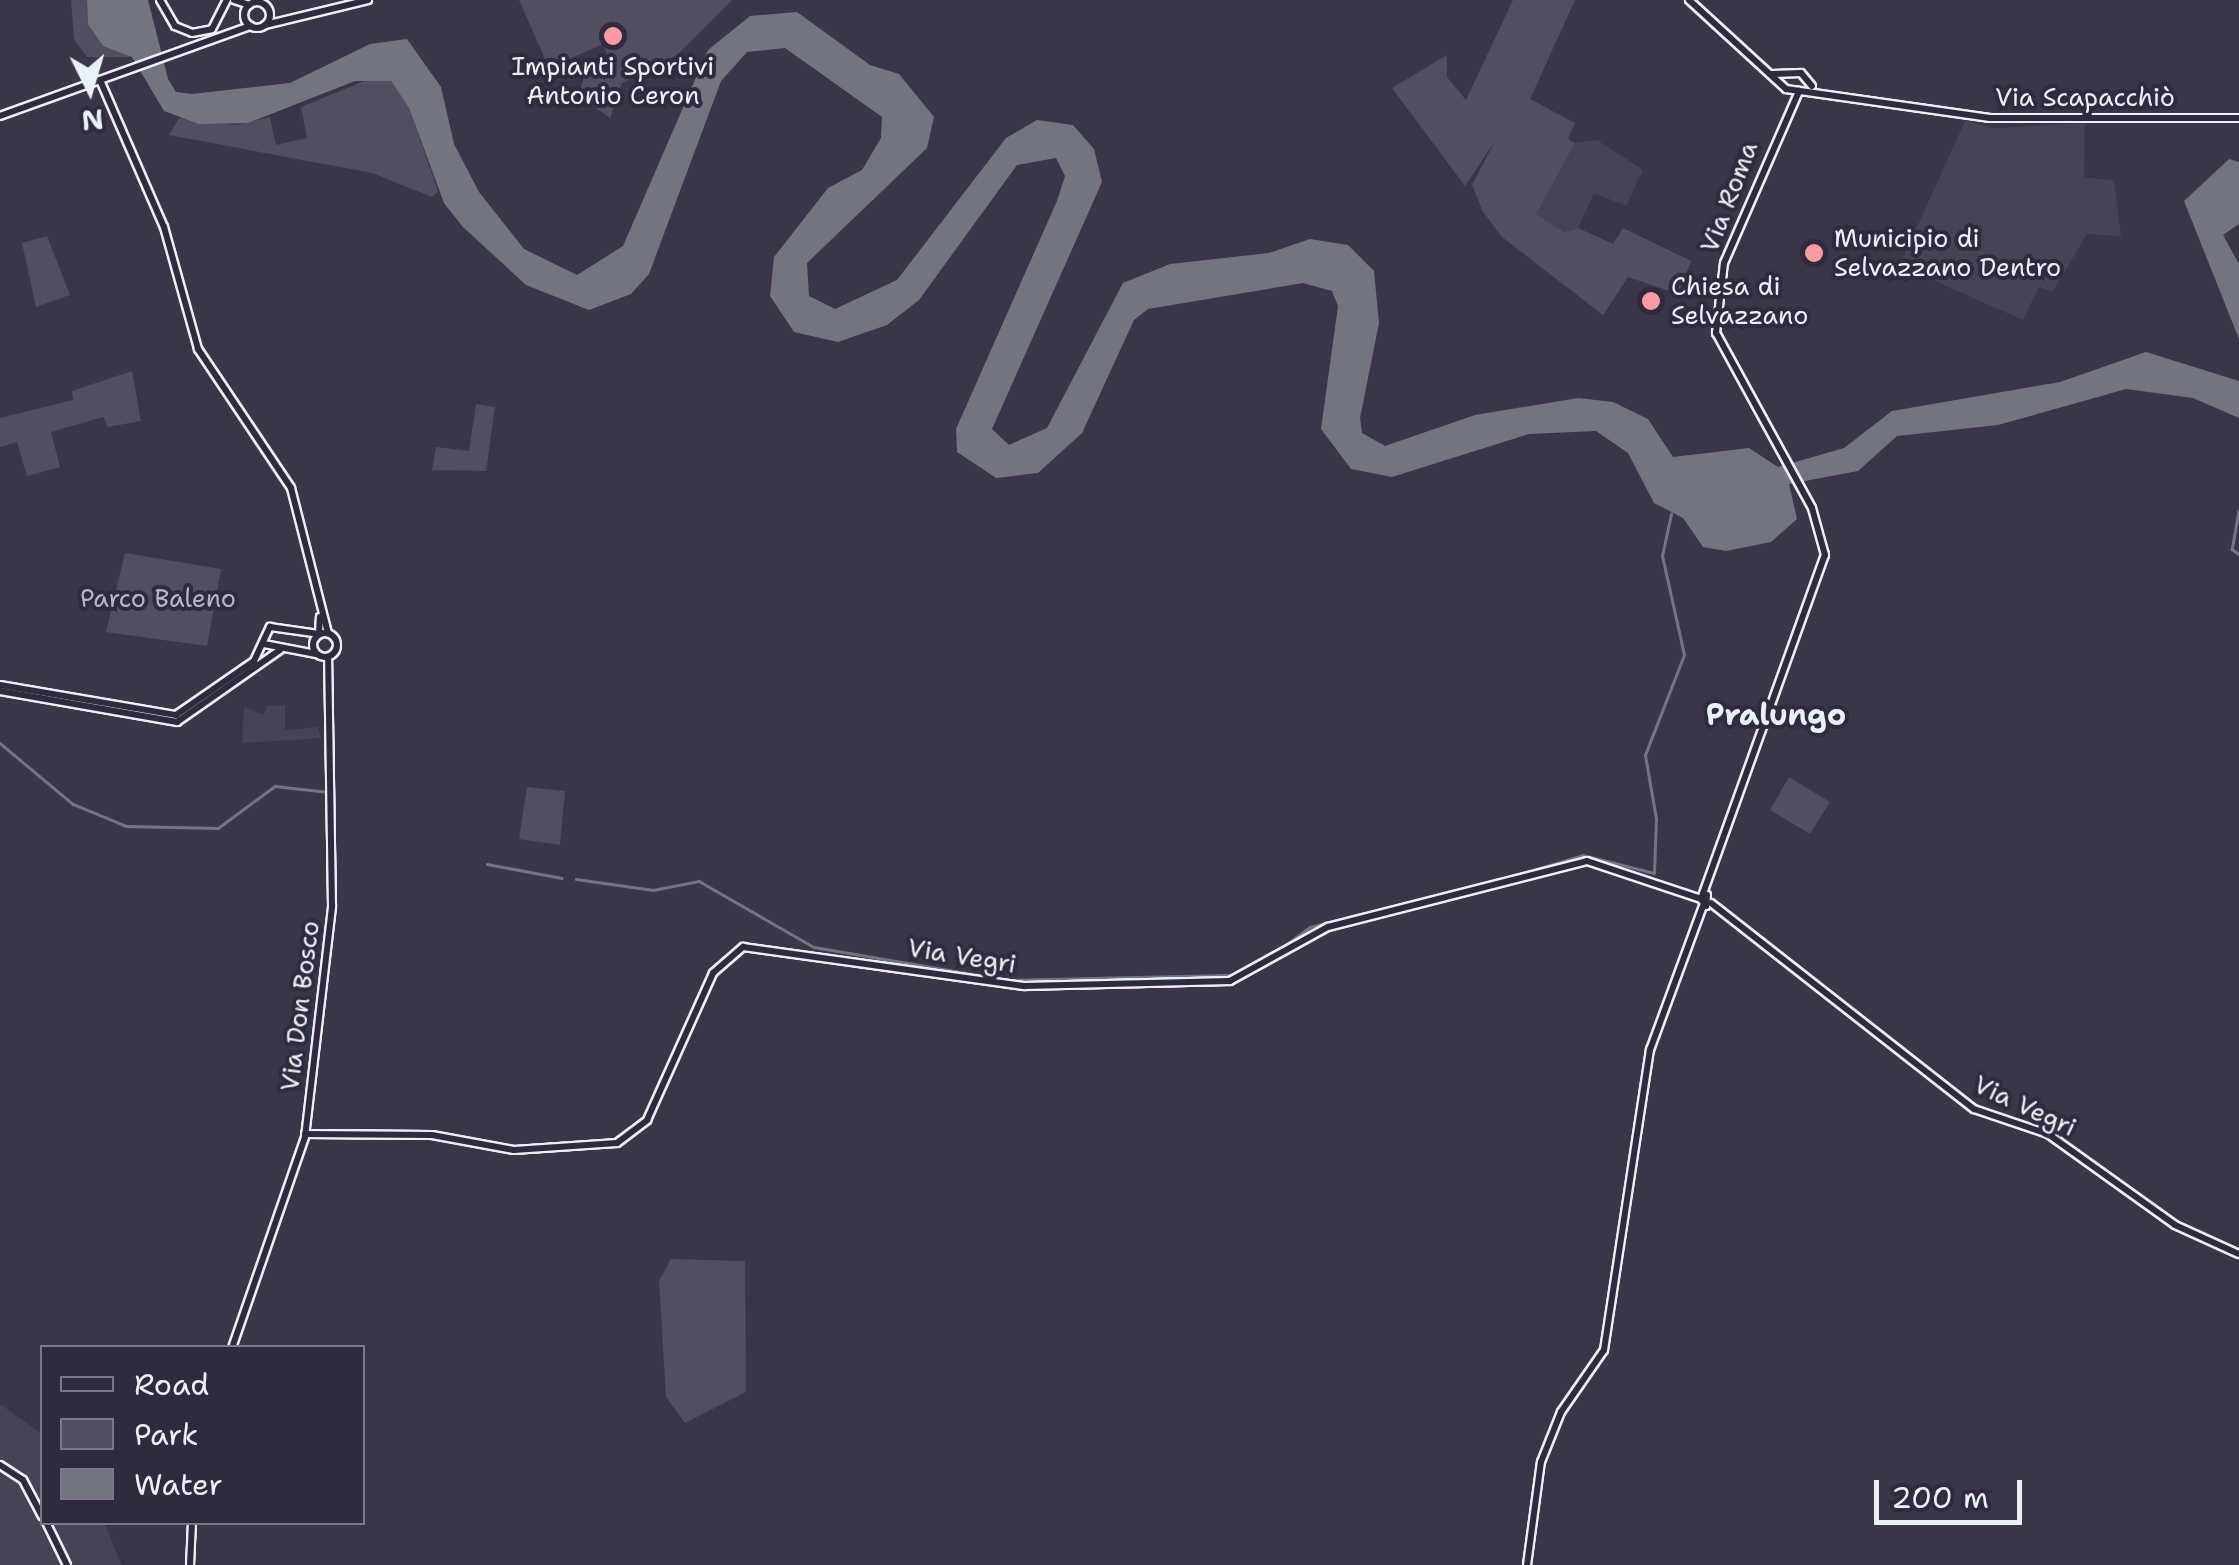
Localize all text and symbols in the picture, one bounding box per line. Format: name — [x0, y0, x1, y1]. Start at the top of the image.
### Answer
marker: Impianti Sportivi Antonio Ceron — [602, 25, 624, 47]
north arrow — [40, 40, 140, 140]
place label: Impianti Sportivi Antonio Ceron — [512, 52, 714, 111]
street label: Via Scapacchiò — [1995, 82, 2175, 112]
text: N — [80, 100, 105, 140]
street label: Via Roma — [1694, 137, 1764, 257]
place label: Municipio di Selvazzano Dentro — [1834, 224, 2061, 283]
marker: Municipio di Selvazzano Dentro — [1803, 242, 1825, 264]
place label: Chiesa di Selvazzano — [1671, 272, 1808, 331]
marker: Chiesa di Selvazzano — [1640, 290, 1662, 312]
park label: Parco Baleno — [80, 583, 236, 613]
district label: Pralungo — [1706, 697, 1846, 733]
street label: Via Don Bosco — [275, 919, 325, 1093]
street label: Via Vegri — [906, 933, 1018, 979]
street label: Via Vegri — [1969, 1069, 2081, 1143]
legend — [40, 1345, 365, 1525]
text: Road — [134, 1364, 209, 1405]
text: Park — [134, 1414, 198, 1455]
scale bar — [1879, 1460, 2026, 1522]
text: Water — [134, 1464, 223, 1505]
text: 200 m — [1891, 1477, 1989, 1518]

